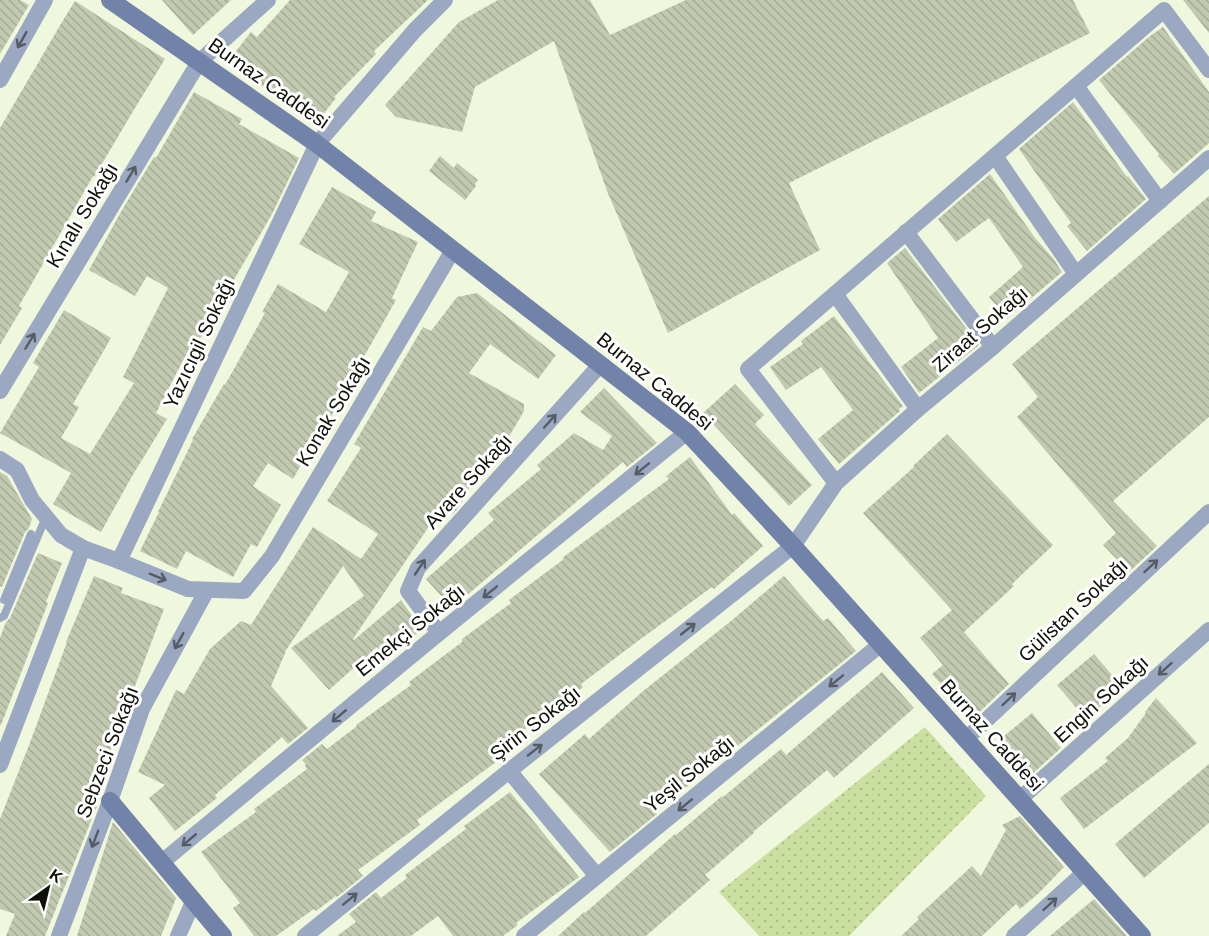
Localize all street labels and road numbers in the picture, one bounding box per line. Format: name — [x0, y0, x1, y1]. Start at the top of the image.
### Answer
street label: Burnaz Caddesi — [204, 33, 334, 133]
street label: Kınalı Sokağı — [42, 158, 122, 272]
street label: Yazıcıgil Sokağı — [159, 274, 239, 412]
street label: Ziraat Sokağı — [928, 282, 1032, 376]
street label: Burnaz Caddesi — [593, 328, 717, 434]
street label: Konak Sokağı — [292, 352, 374, 470]
street label: Avare Sokağı — [420, 429, 516, 533]
street label: Gülistan Sokağı — [1014, 554, 1132, 666]
street label: Emekçi Sokağı — [351, 579, 469, 681]
street label: Engin Sokağı — [1049, 651, 1153, 747]
street label: Burnaz Caddesi — [936, 675, 1048, 795]
street label: Şirin Sokağı — [486, 681, 584, 765]
street label: Sebzeci Sokağı — [72, 683, 142, 821]
street label: Yeşil Sokağı — [640, 731, 738, 817]

